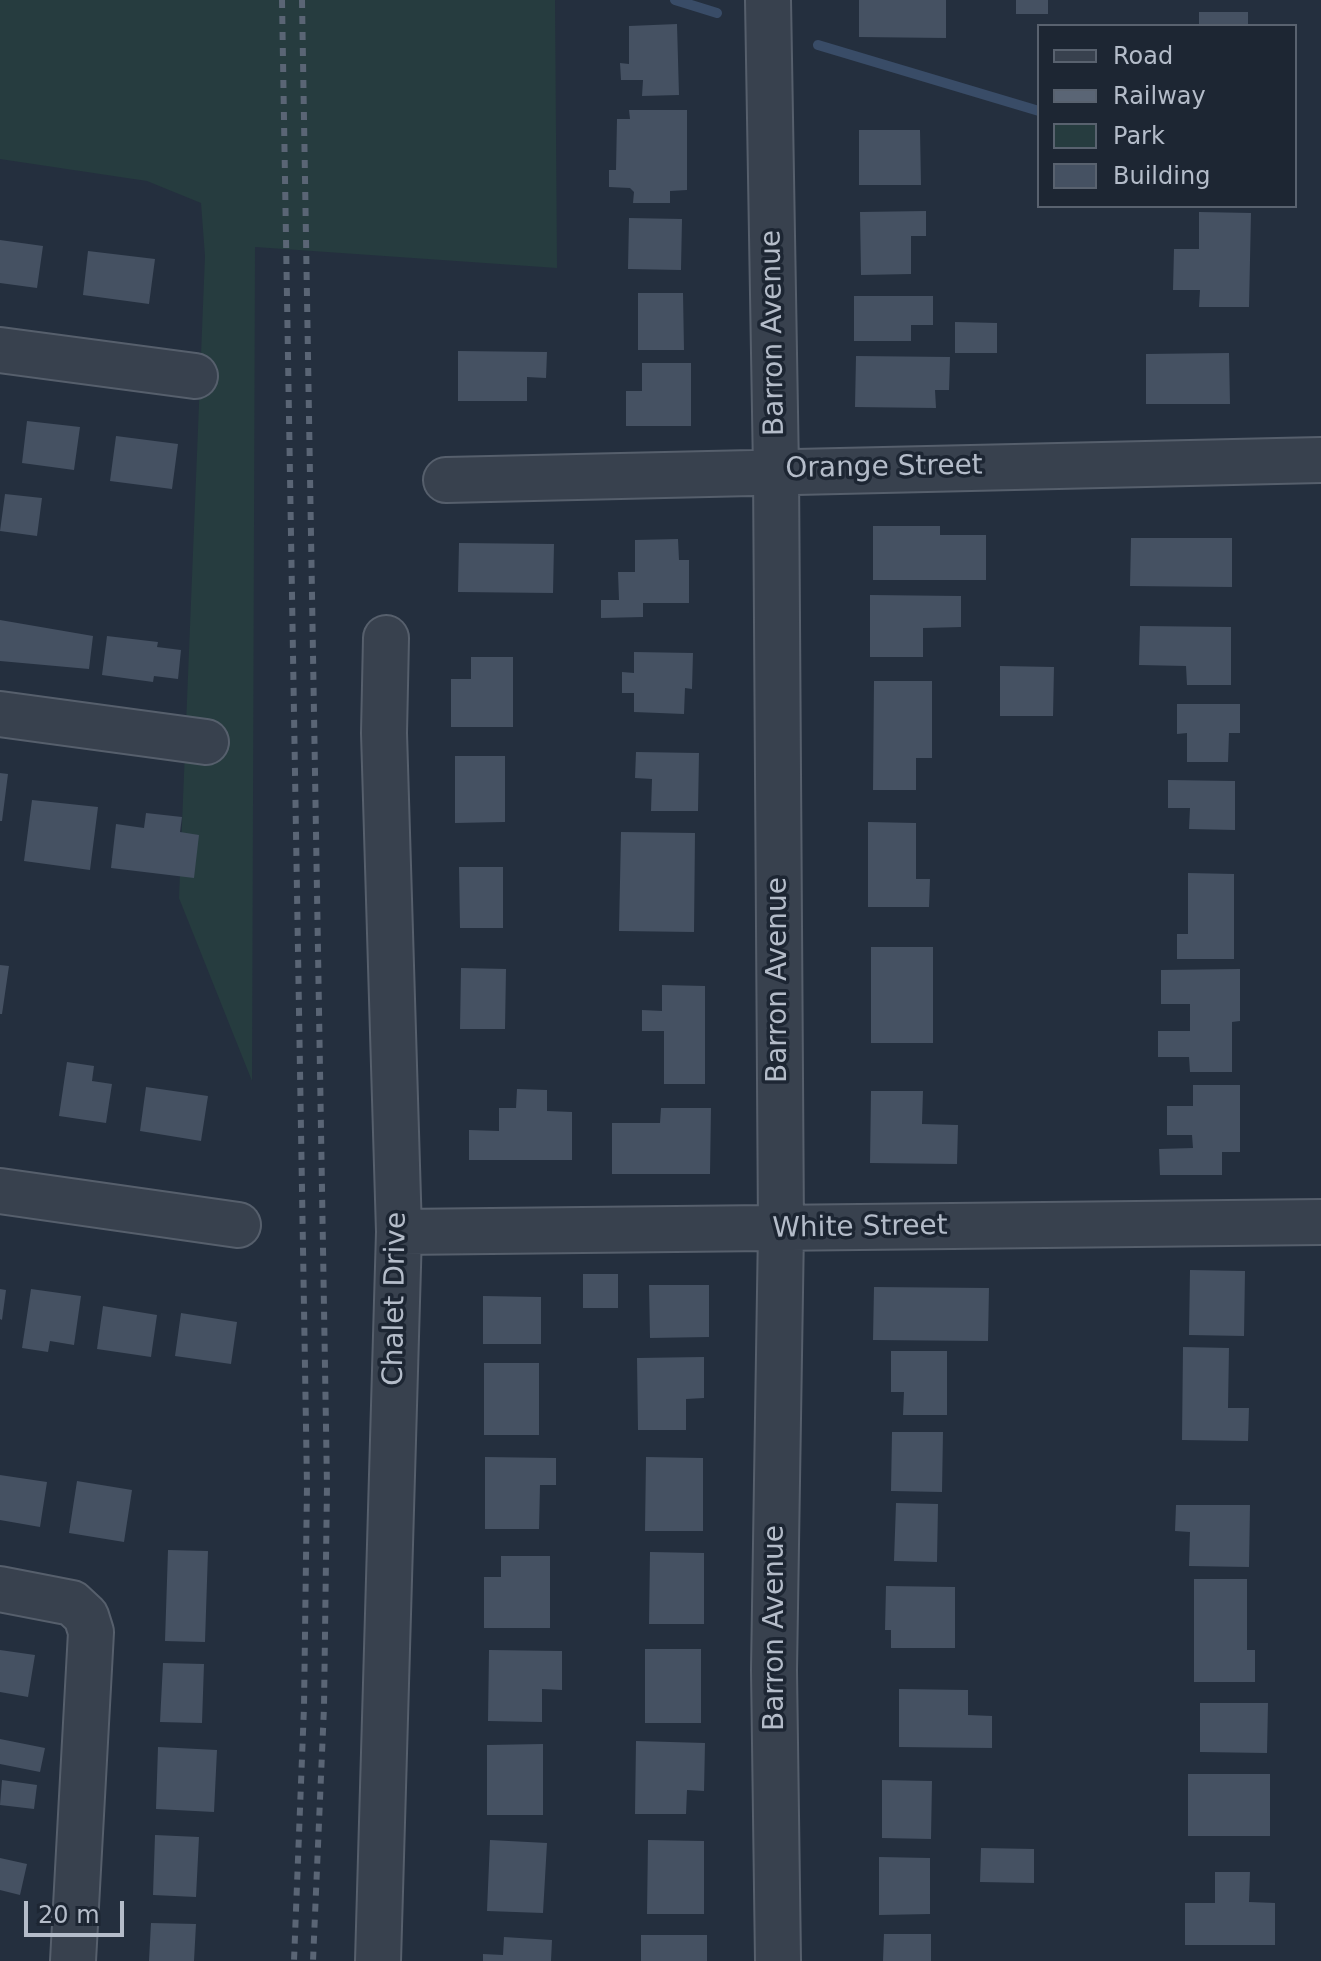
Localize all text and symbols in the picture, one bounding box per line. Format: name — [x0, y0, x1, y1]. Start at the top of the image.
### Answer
legend — [1037, 24, 1297, 208]
text: Road — [1113, 42, 1173, 70]
text: Railway — [1113, 82, 1206, 110]
text: Park — [1113, 122, 1165, 150]
text: Building — [1113, 162, 1210, 190]
street label: Barron Avenue — [755, 230, 793, 436]
street label: Orange Street — [785, 449, 983, 487]
street label: Barron Avenue — [762, 877, 796, 1083]
street label: White Street — [772, 1210, 948, 1246]
street label: Chalet Drive — [378, 1212, 414, 1386]
street label: Barron Avenue — [759, 1525, 793, 1731]
scale bar — [28, 1885, 128, 1935]
text: 20 m — [38, 1901, 100, 1929]

